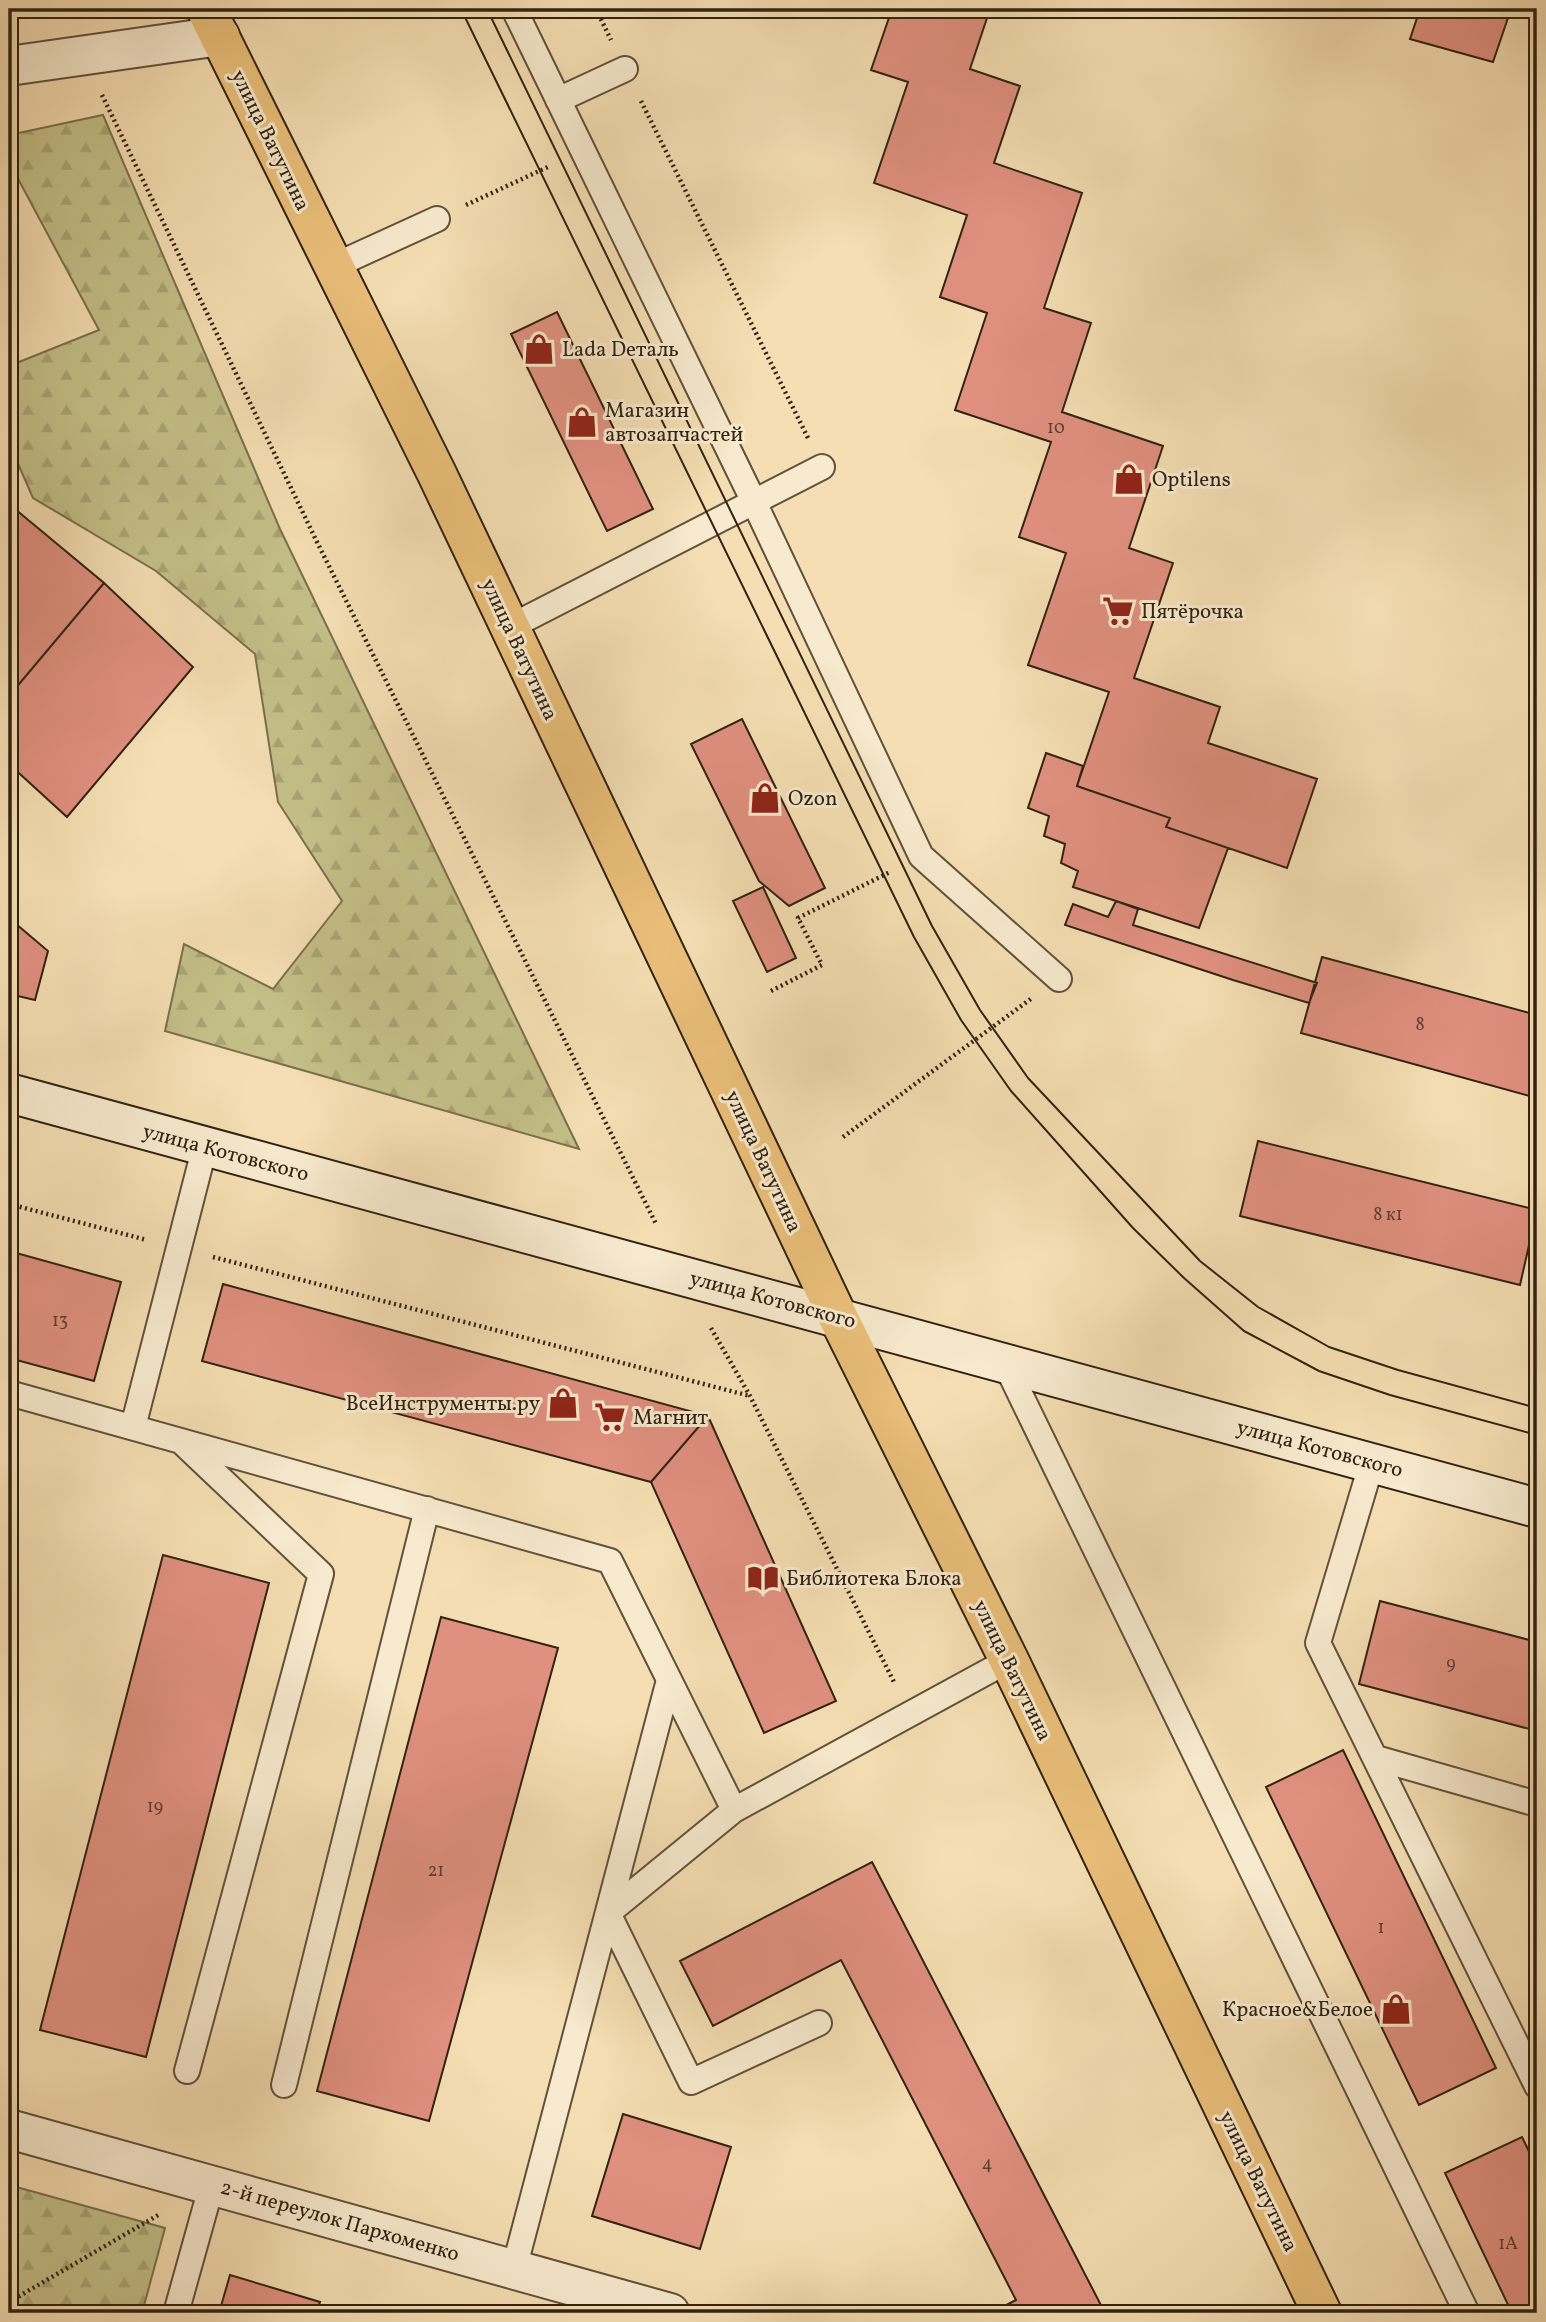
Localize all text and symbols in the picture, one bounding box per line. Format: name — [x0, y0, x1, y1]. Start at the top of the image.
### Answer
street label: улица Ватутина — [223, 65, 316, 216]
shop icon: Lada Dеталь — [522, 332, 556, 366]
place label: Lada Dеталь — [562, 336, 679, 365]
place label: Магазин автозапчастей — [605, 397, 744, 450]
shop icon: Магазин автозапчастей — [565, 405, 599, 439]
house number: 10 — [1047, 416, 1065, 441]
shop icon: Optilens — [1112, 462, 1146, 496]
place label: Optilens — [1152, 466, 1231, 495]
street label: улица Ватутина — [473, 574, 564, 725]
supermarket icon: Пятёрочка — [1101, 594, 1135, 628]
place label: Пятёрочка — [1141, 598, 1244, 627]
shop icon: Ozon — [748, 781, 782, 815]
place label: Ozon — [788, 785, 838, 814]
house number: 8 — [1415, 1013, 1425, 1038]
street label: улица Ватутина — [717, 1086, 808, 1237]
street label: улица Котовского — [139, 1117, 312, 1190]
house number: 8 к1 — [1373, 1203, 1403, 1228]
street label: улица Котовского — [686, 1264, 859, 1337]
house number: 13 — [52, 1309, 68, 1334]
shop icon: ВсеИнструменты.ру — [546, 1386, 580, 1420]
place label: ВсеИнструменты.ру — [346, 1390, 541, 1419]
supermarket icon: Магнит — [593, 1400, 627, 1434]
place label: Магнит — [633, 1404, 709, 1433]
street label: улица Котовского — [1233, 1413, 1406, 1486]
library icon: Библиотека Блока — [746, 1561, 780, 1595]
place label: Библиотека Блока — [786, 1565, 962, 1594]
street label: улица Ватутина — [965, 1595, 1058, 1746]
house number: 9 — [1446, 1652, 1456, 1677]
house number: 19 — [147, 1795, 163, 1820]
house number: 21 — [428, 1859, 444, 1884]
house number: 1 — [1378, 1916, 1384, 1941]
shop icon: Красное&Белое — [1379, 1992, 1413, 2026]
place label: Красное&Белое — [1222, 1996, 1373, 2025]
street label: улица Ватутина — [1211, 2106, 1304, 2257]
house number: 4 — [982, 2152, 992, 2177]
street label: 2-й переулок Пархоменко — [217, 2173, 462, 2269]
house number: 1А — [1498, 2232, 1518, 2257]

